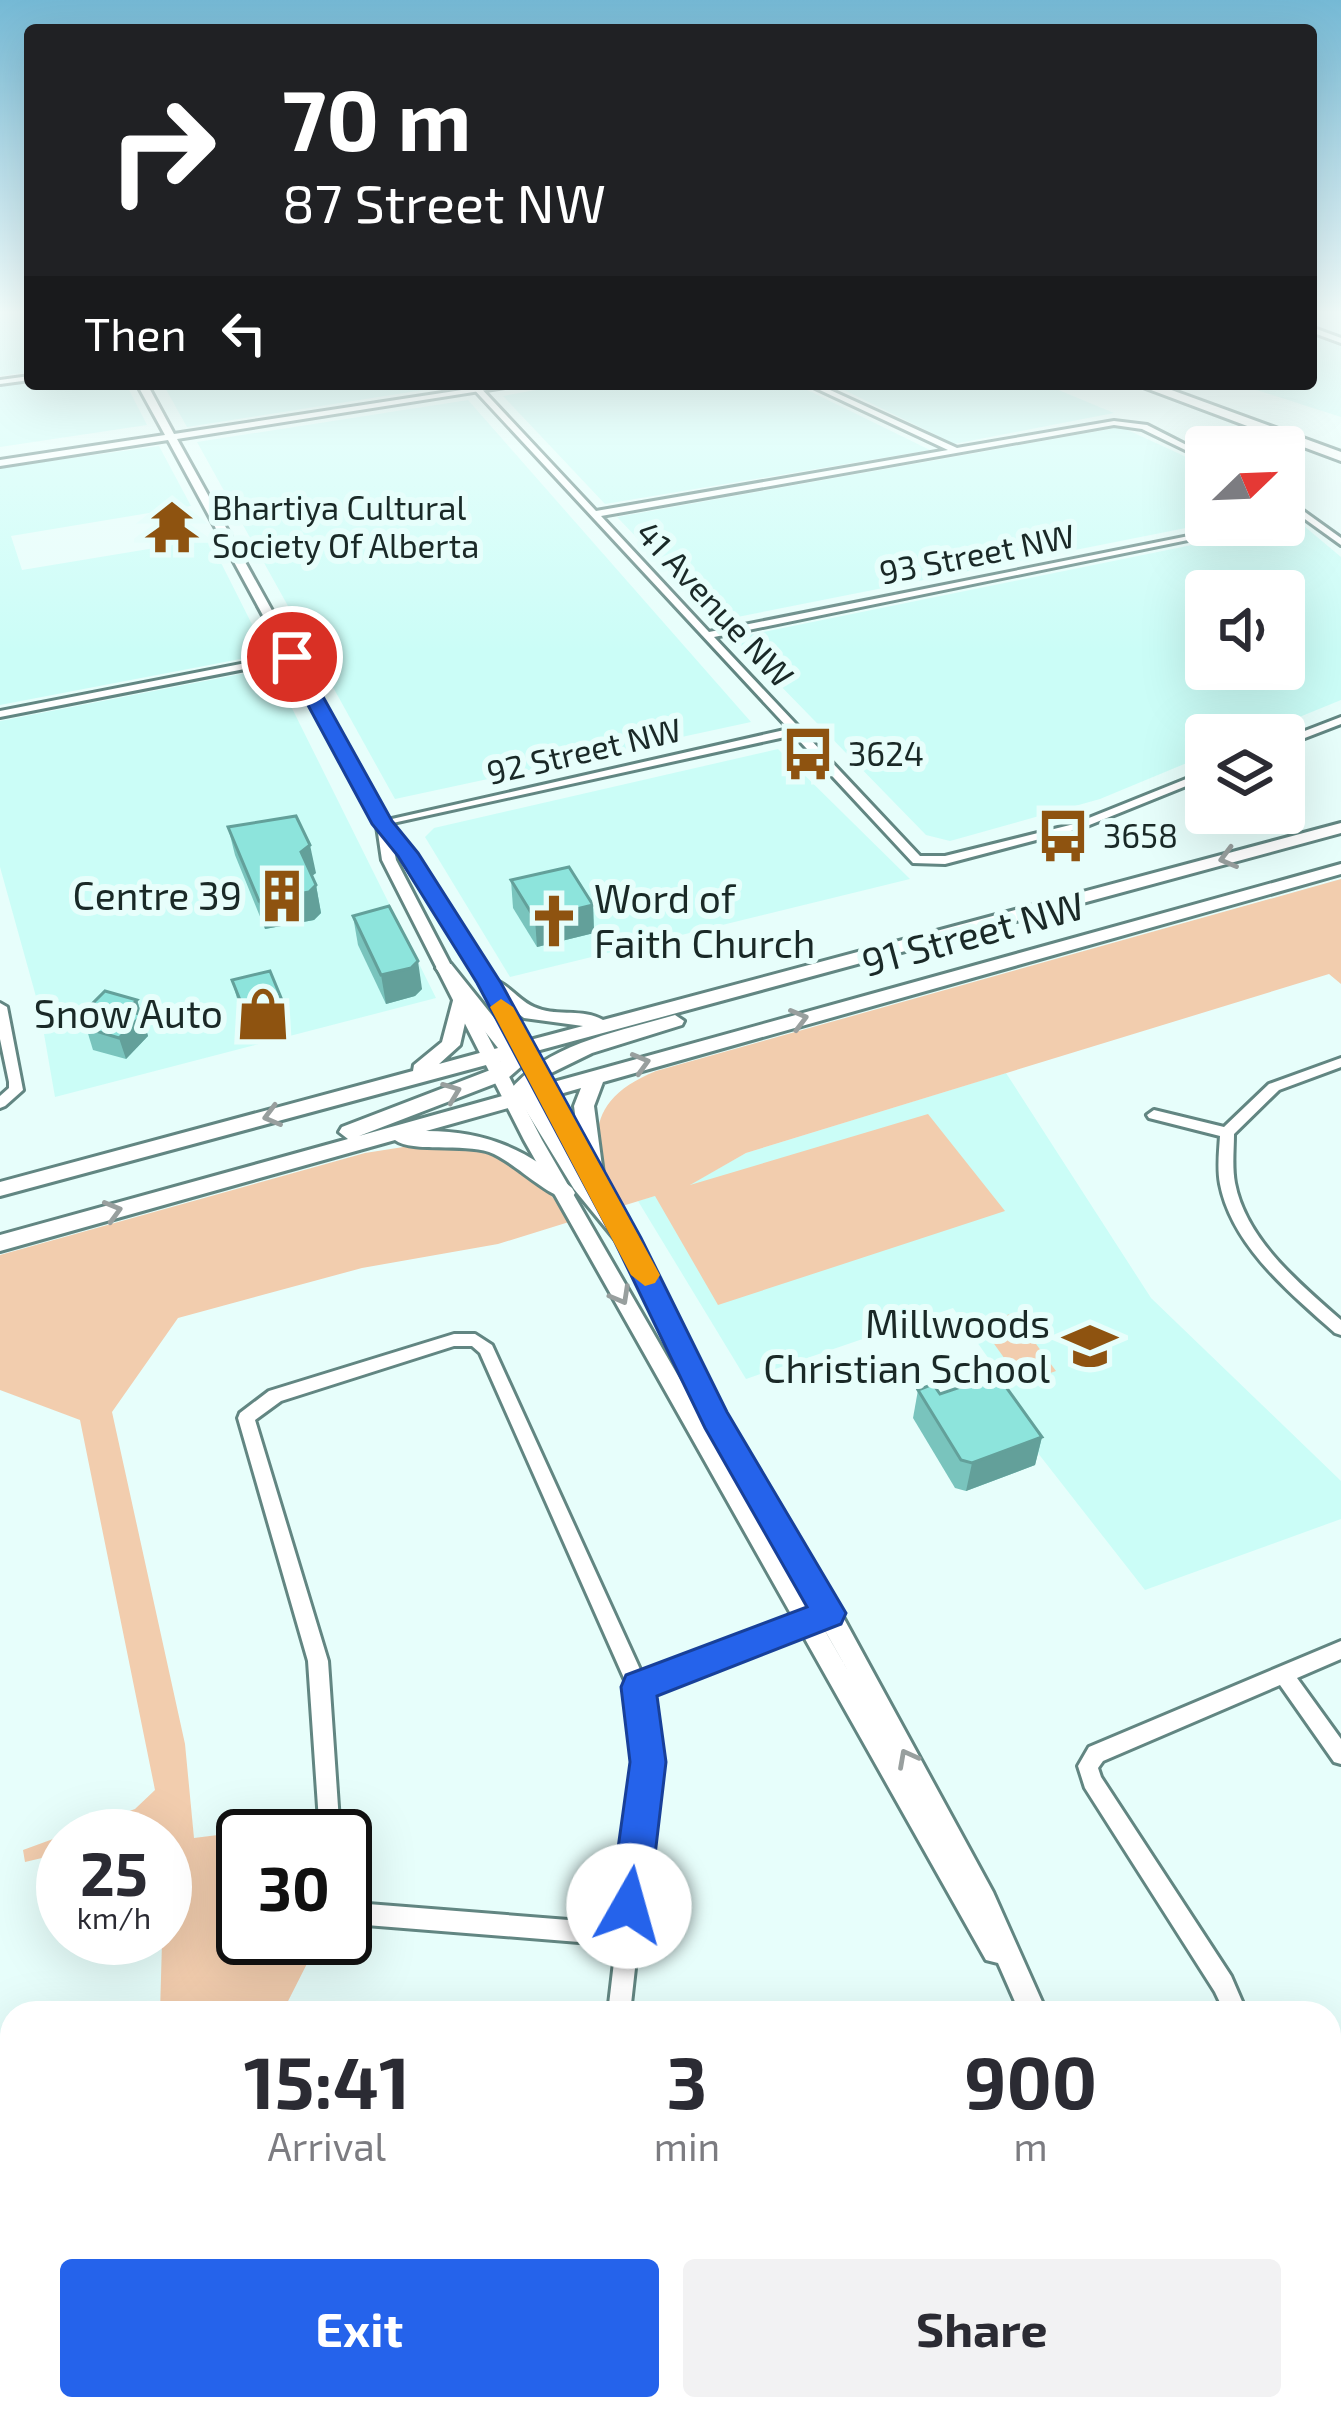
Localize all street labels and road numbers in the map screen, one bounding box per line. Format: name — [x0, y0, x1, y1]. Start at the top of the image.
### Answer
street label: 41 Avenue NW — [629, 512, 803, 695]
street label: 93 Street NW — [876, 514, 1078, 592]
street label: 92 Street NW — [483, 708, 685, 792]
street label: 91 Street NW — [856, 880, 1089, 985]

